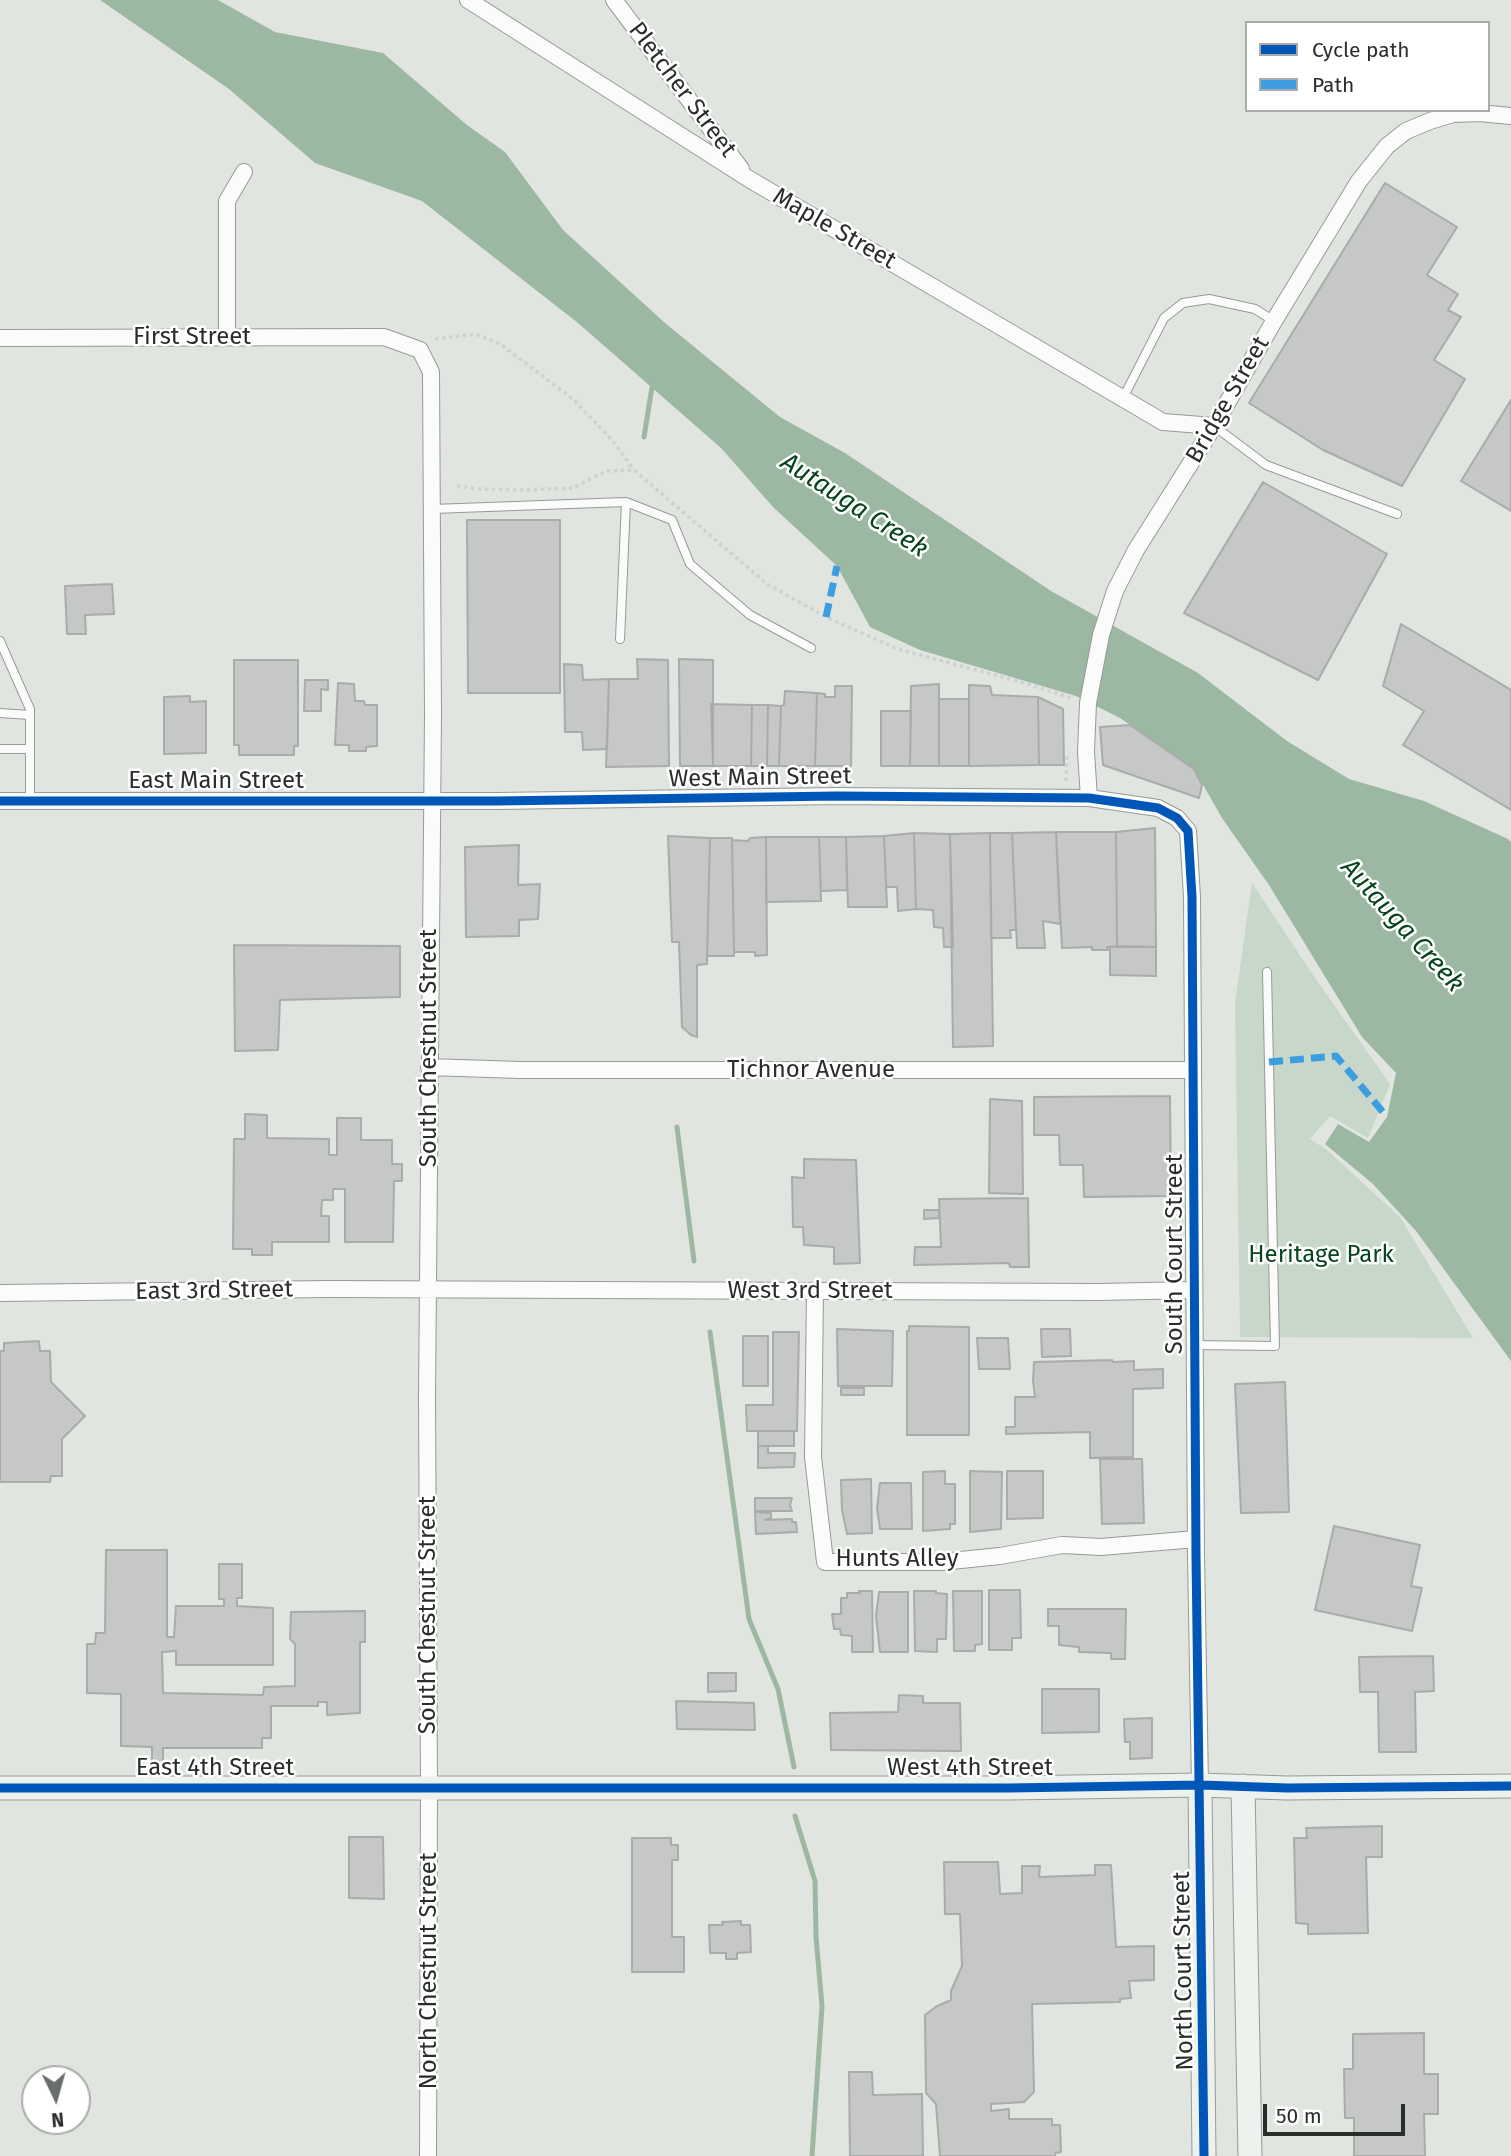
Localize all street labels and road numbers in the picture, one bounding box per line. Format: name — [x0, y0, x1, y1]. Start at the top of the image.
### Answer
street label: Pletcher Street — [622, 17, 742, 163]
street label: Maple Street — [767, 182, 901, 276]
street label: First Street — [133, 323, 251, 351]
street label: Bridge Street — [1180, 331, 1276, 469]
street label: West Main Street — [668, 762, 852, 794]
street label: East Main Street — [128, 767, 304, 795]
street label: South Chestnut Street — [415, 929, 443, 1167]
street label: Tichnor Avenue — [727, 1056, 895, 1084]
street label: South Court Street — [1161, 1154, 1189, 1354]
street label: East 3rd Street — [135, 1275, 293, 1307]
street label: West 3rd Street — [727, 1277, 893, 1305]
street label: South Chestnut Street — [414, 1496, 442, 1734]
street label: Hunts Alley — [835, 1545, 959, 1573]
street label: East 4th Street — [136, 1754, 294, 1782]
street label: West 4th Street — [887, 1754, 1053, 1782]
street label: North Chestnut Street — [415, 1852, 443, 2090]
street label: North Court Street — [1168, 1871, 1200, 2071]

